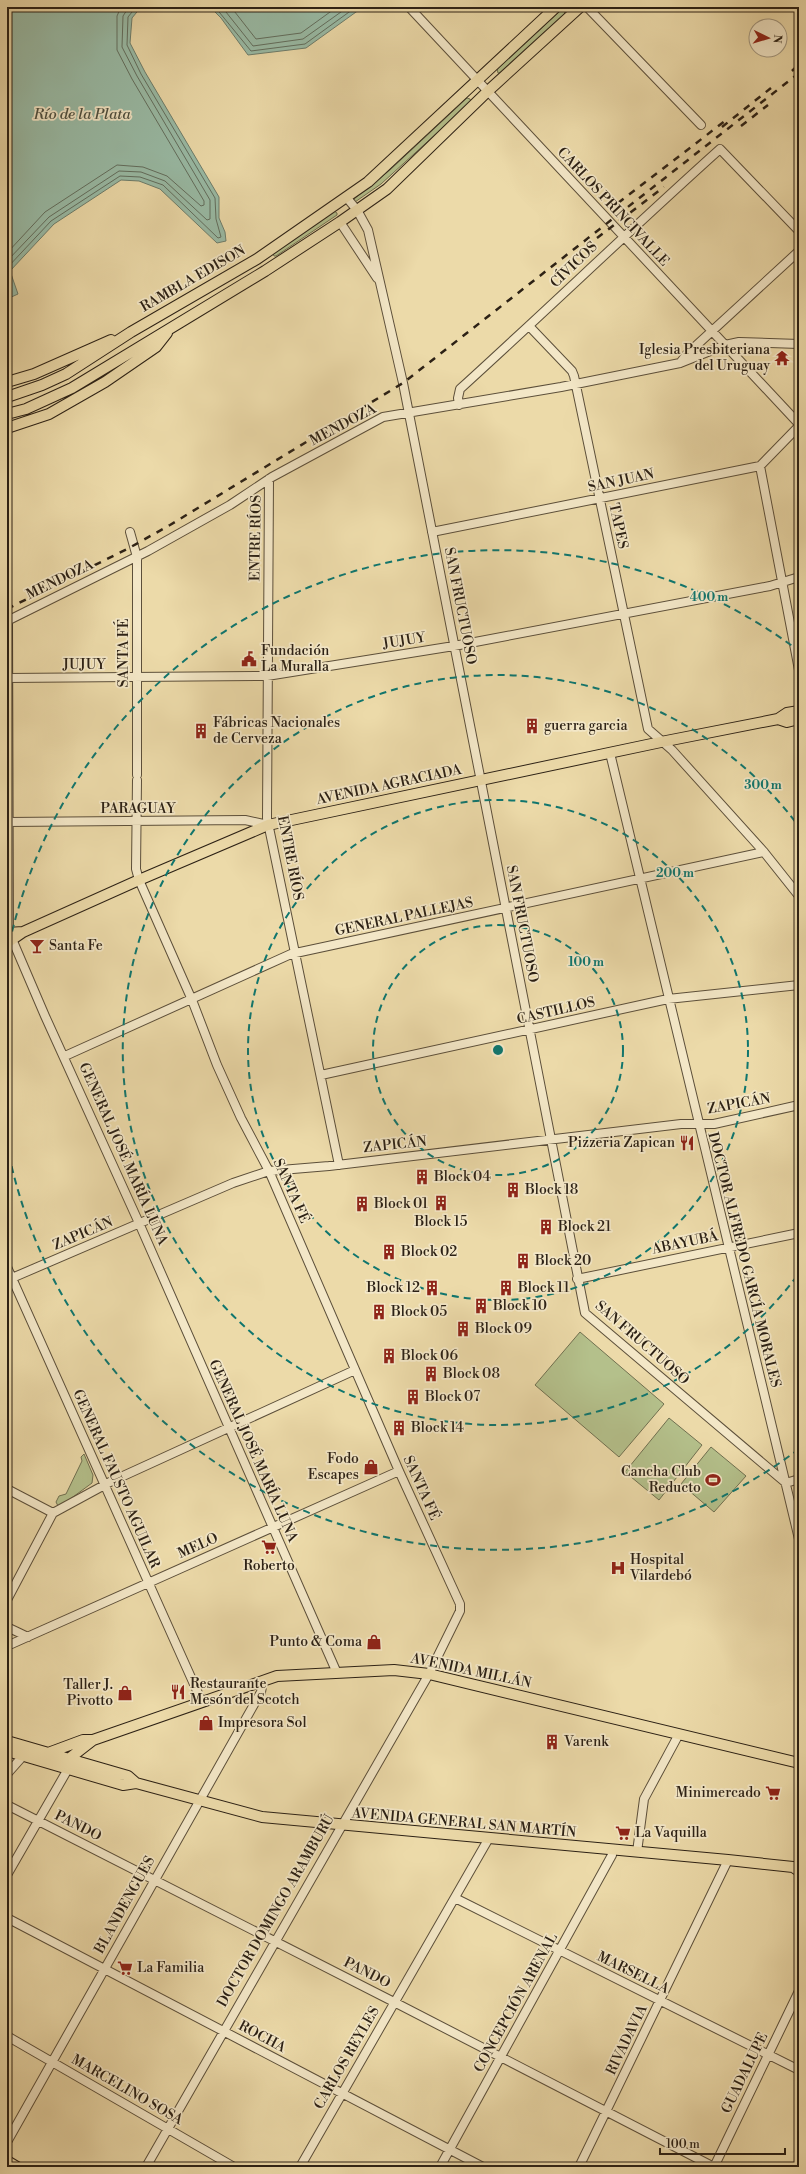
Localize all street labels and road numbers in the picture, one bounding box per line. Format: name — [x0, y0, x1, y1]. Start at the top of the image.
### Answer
street label: CARLOS PRINCIVALLE — [553, 144, 673, 270]
street label: CÍVICOS — [545, 237, 601, 292]
street label: RAMBLA EDISON — [137, 241, 249, 316]
street label: MENDOZA — [307, 400, 380, 450]
street label: SAN JUAN — [586, 465, 656, 497]
street label: ENTRE RÍOS — [244, 495, 266, 581]
street label: TAPES — [604, 501, 632, 551]
street label: SAN FRUCTUOSO — [440, 546, 480, 666]
street label: MENDOZA — [23, 556, 97, 604]
street label: SANTA FÉ — [113, 619, 133, 687]
street label: JUJUY — [381, 629, 427, 653]
street label: JUJUY — [62, 656, 106, 674]
street label: AVENIDA AGRACIADA — [314, 761, 464, 809]
street label: PARAGUAY — [101, 800, 176, 818]
street label: ENTRE RÍOS — [273, 814, 309, 902]
street label: SAN FRUCTUOSO — [502, 864, 542, 984]
street label: GENERAL PALLEJAS — [333, 894, 475, 940]
street label: CASTILLOS — [515, 993, 597, 1029]
street label: GENERAL JOSÉ MARÍA LUNA — [75, 1059, 173, 1248]
street label: ZAPICÁN — [706, 1088, 772, 1118]
street label: DOCTOR ALFREDO GARCÍA MORALES — [703, 1130, 786, 1390]
street label: ZAPICÁN — [362, 1131, 428, 1157]
street label: SANTA FÉ — [269, 1155, 315, 1226]
street label: ZAPICÁN — [49, 1211, 116, 1255]
street label: ABAYUBÁ — [649, 1225, 720, 1259]
street label: SAN FRUCTUOSO — [591, 1297, 693, 1389]
street label: GENERAL JOSÉ MARÍA LUNA — [205, 1356, 303, 1545]
street label: GENERAL FAUSTO AGUILAR — [68, 1387, 164, 1572]
street label: SANTA FÉ — [399, 1452, 445, 1523]
street label: MELO — [175, 1529, 221, 1563]
street label: AVENIDA MILLÁN — [408, 1647, 534, 1693]
street label: AVENIDA GENERAL SAN MARTÍN — [350, 1802, 578, 1842]
street label: PANDO — [52, 1807, 104, 1845]
street label: DOCTOR DOMINGO ARAMBURÚ — [212, 1810, 339, 2010]
street label: BLANDENGUES — [90, 1853, 159, 1958]
street label: CONCEPCIÓN ARENAL — [468, 1929, 562, 2076]
street label: MARSELLA — [594, 1948, 672, 1998]
street label: PANDO — [341, 1954, 393, 1992]
street label: RIVADAVIA — [602, 2002, 652, 2078]
street label: CARLOS REYLES — [310, 2003, 384, 2113]
street label: ROCHA — [235, 2017, 289, 2057]
street label: GUADALUPE — [718, 2030, 772, 2116]
street label: MARCELINO SOSA — [68, 2051, 186, 2129]

